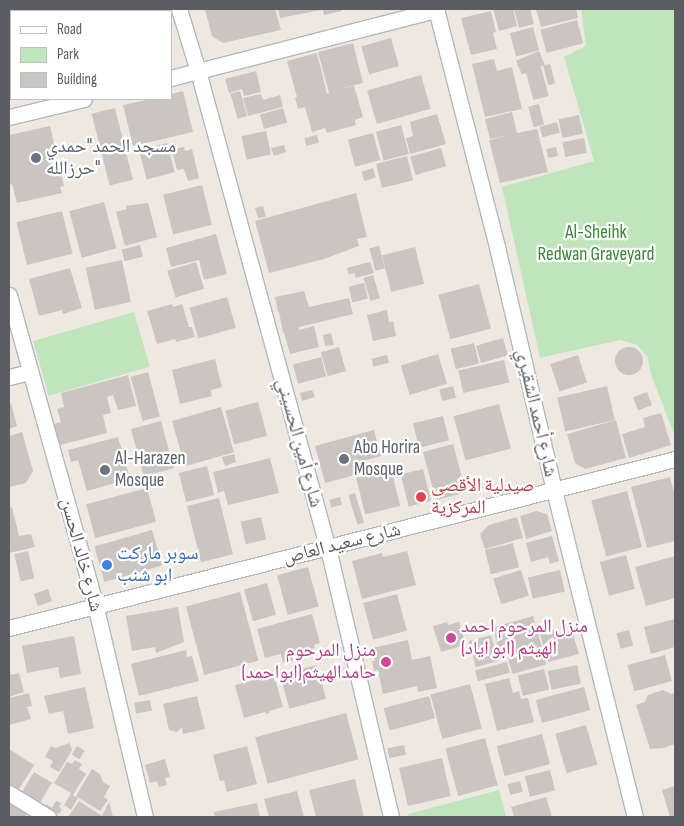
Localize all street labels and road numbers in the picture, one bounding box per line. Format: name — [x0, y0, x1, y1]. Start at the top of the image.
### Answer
street label: شارع أحمد الشقيري — [510, 347, 562, 479]
street label: شارع أمين الحسيني — [271, 376, 327, 510]
street label: شارع خالد الحسن — [55, 496, 107, 614]
street label: شارع سعيد العاص — [281, 518, 403, 570]

